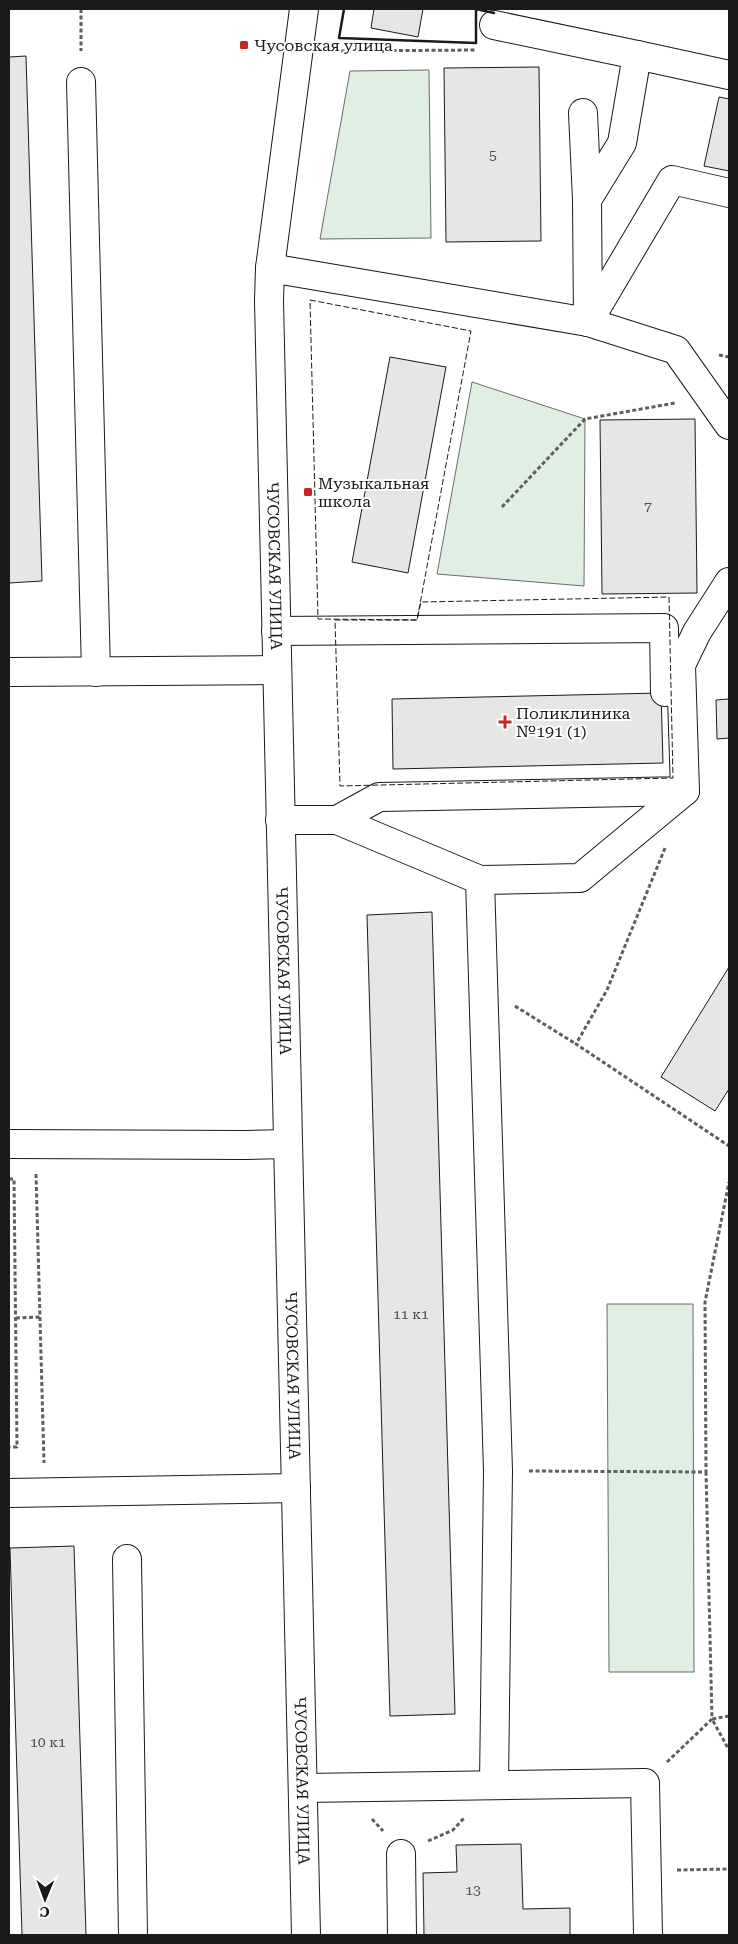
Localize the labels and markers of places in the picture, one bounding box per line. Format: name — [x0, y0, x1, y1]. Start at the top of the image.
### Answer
place label: Чусовская улица — [254, 36, 393, 55]
marker: Чусовская улица — [238, 39, 250, 51]
place label: Музыкальная школа — [318, 474, 429, 511]
marker: Музыкальная школа — [302, 486, 314, 498]
place label: Поликлиника №191 (1) — [516, 704, 631, 741]
marker: Поликлиника №191 (1) — [498, 715, 512, 729]

